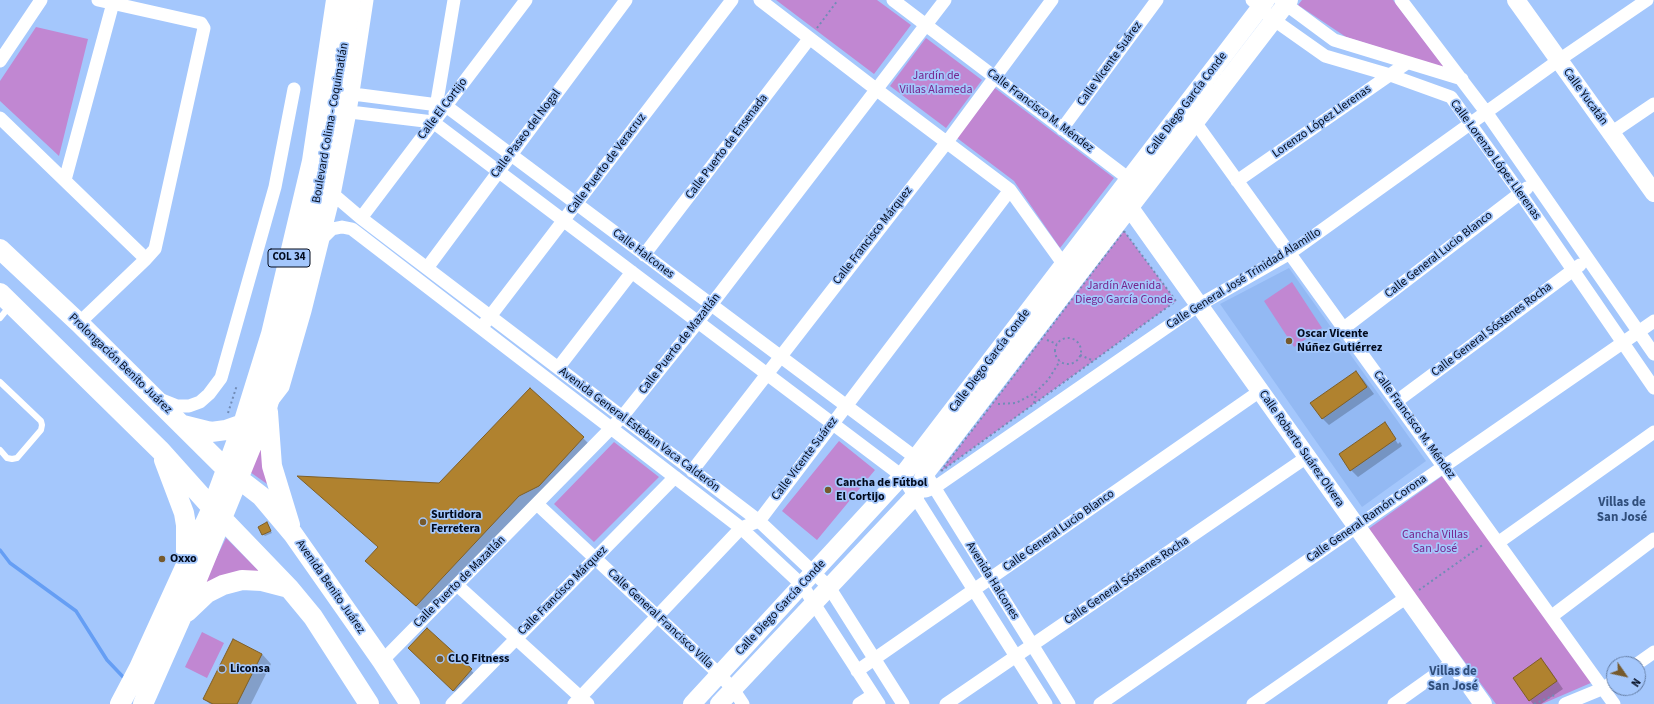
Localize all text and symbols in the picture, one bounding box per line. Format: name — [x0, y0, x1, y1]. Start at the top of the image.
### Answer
street label: Calle Vicente Suárez — [1075, 19, 1145, 109]
street label: Boulevard Colima - Coquimatlán — [310, 42, 352, 204]
street label: Calle Diego García Conde — [1144, 50, 1230, 158]
street label: Calle Francisco M. Méndez — [984, 66, 1096, 156]
street label: Calle Yucatán — [1560, 66, 1610, 128]
park label: Jardín de Villas Alameda — [900, 69, 972, 97]
street label: Calle El Cortijo — [415, 75, 471, 143]
street label: Lorenzo López Llerenas — [1270, 82, 1374, 162]
street label: Calle Paseo del Nogal — [488, 87, 564, 181]
street label: Calle Puerto de Ensenada — [683, 92, 771, 202]
street label: Calle Lorenzo López Llerenas — [1447, 97, 1543, 223]
street label: Calle Puerto de Veracruz — [565, 111, 649, 217]
street label: Calle Francisco Márquez — [830, 184, 916, 288]
street label: Calle General Lucio Blanco — [1382, 208, 1496, 302]
street label: Calle General José Trinidad Alamillo — [1164, 225, 1324, 333]
street label: Calle Halcones — [609, 226, 677, 282]
road number: COL 34 — [268, 249, 310, 267]
park label: Jardín Avenida Diego García Conde — [1075, 279, 1173, 307]
street label: Calle General Sóstenes Rocha — [1429, 280, 1555, 380]
street label: Calle Puerto de Mazatlán — [636, 291, 724, 397]
street label: Calle Diego García Conde — [947, 307, 1033, 415]
street label: Prolongación Benito Juárez — [65, 311, 175, 417]
place label: Oscar Vicente Núñez Gutiérrez — [1297, 327, 1382, 355]
marker: Oscar Vicente Núñez Gutiérrez — [1284, 336, 1294, 346]
street label: Avenida General Esteban Vaca Calderón — [556, 365, 722, 495]
street label: Calle Francisco M. Méndez — [1370, 368, 1458, 482]
street label: Calle Roberto Suárez Olvera — [1255, 388, 1347, 510]
street label: Calle Vicente Suárez — [769, 415, 841, 503]
street label: Calle General Ramón Corona — [1304, 472, 1430, 566]
place label: Cancha de Fútbol El Cortijo — [836, 476, 927, 504]
marker: Cancha de Fútbol El Cortijo — [823, 485, 833, 495]
street label: Calle General Lucio Blanco — [1001, 487, 1117, 575]
district label: Villas de San José — [1597, 495, 1647, 526]
place label: Surtidora Ferretera — [431, 508, 481, 536]
marker: Surtidora Ferretera — [418, 517, 428, 527]
park label: Cancha Villas San José — [1402, 528, 1468, 556]
street label: Calle Puerto de Mazatlán — [411, 533, 509, 631]
street label: Calle General Sóstenes Rocha — [1062, 534, 1192, 628]
street label: Avenida Benito Juárez — [292, 537, 368, 637]
street label: Avenida Halcones — [962, 540, 1022, 622]
street label: Calle Francisco Márquez — [515, 543, 611, 639]
place label: Oxxo — [170, 552, 197, 566]
marker: Oxxo — [157, 554, 167, 564]
street label: Calle Diego García Conde — [733, 557, 829, 659]
street label: Calle General Francisco Villa — [604, 566, 716, 672]
place label: CLQ Fitness — [448, 652, 509, 666]
marker: CLQ Fitness — [435, 654, 445, 664]
north arrow — [1606, 656, 1646, 696]
place label: Liconsa — [230, 662, 270, 676]
marker: Liconsa — [217, 664, 227, 674]
district label: Villas de San José — [1428, 664, 1478, 695]
text: N — [1627, 675, 1644, 690]

